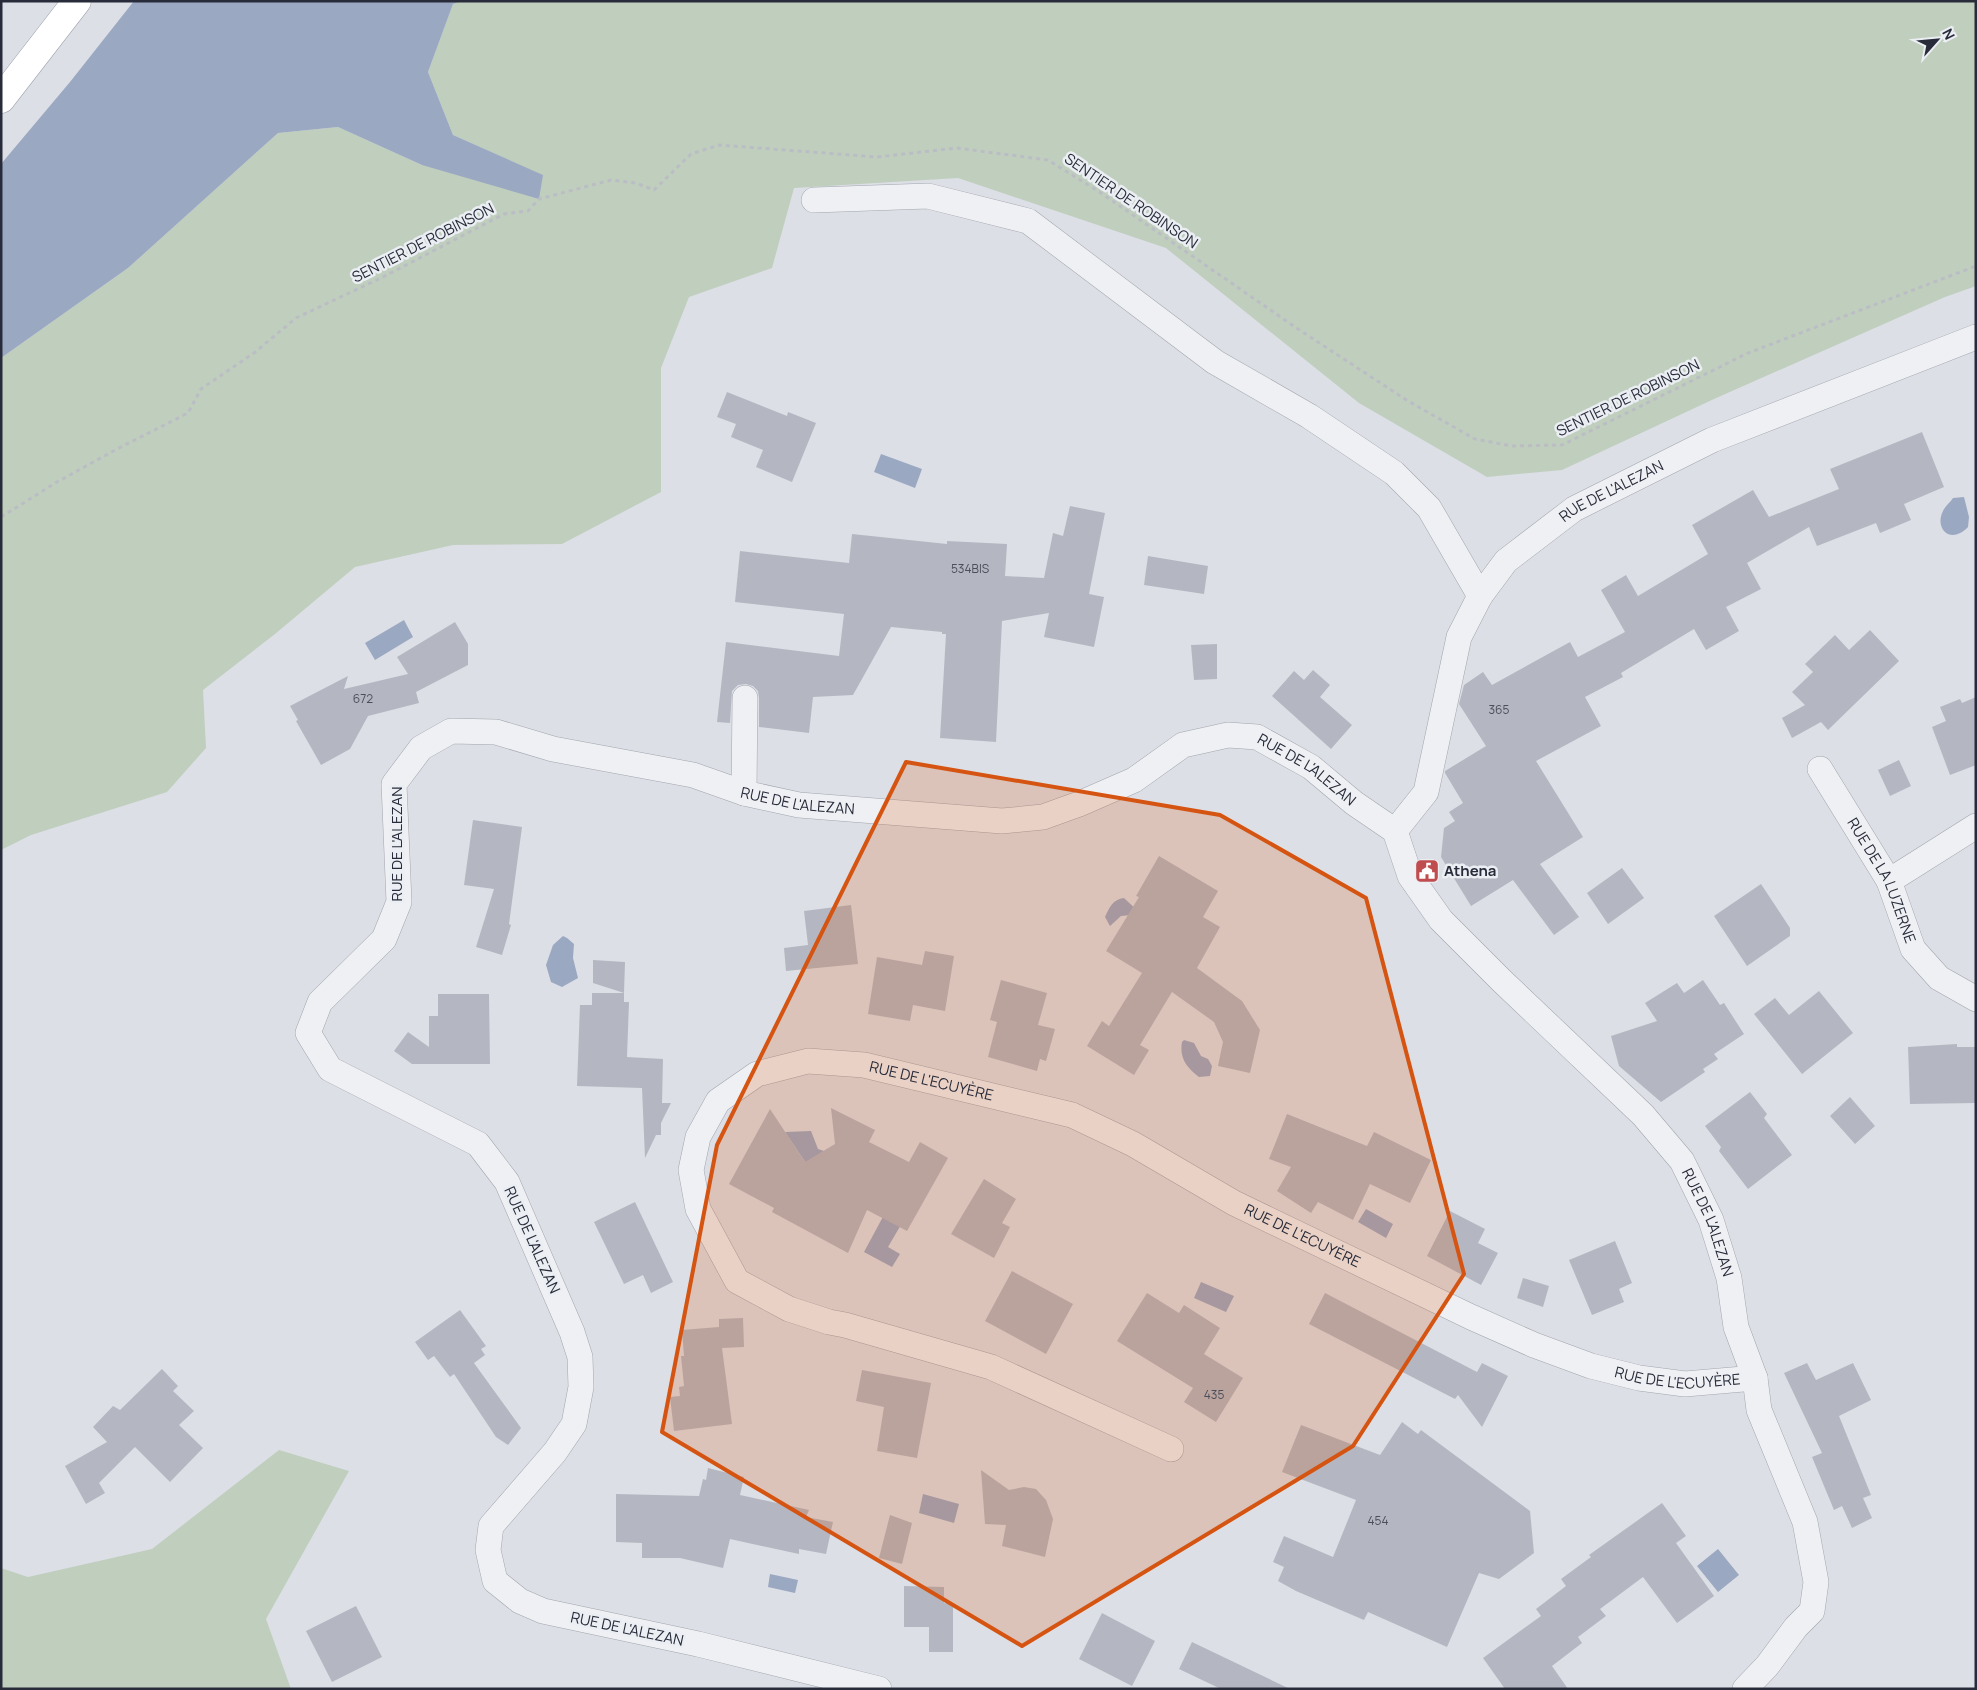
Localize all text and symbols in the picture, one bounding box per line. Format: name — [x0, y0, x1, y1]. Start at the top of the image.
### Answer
north arrow — [1912, 15, 1962, 65]
text: N — [1938, 25, 1960, 43]
street label: SENTIER DE ROBINSON — [1060, 148, 1202, 253]
street label: SENTIER DE ROBINSON — [348, 198, 497, 288]
street label: SENTIER DE ROBINSON — [1553, 354, 1703, 441]
street label: RUE DE L'ALEZAN — [1554, 455, 1667, 527]
house number: 534BIS — [951, 560, 989, 577]
house number: 672 — [353, 690, 373, 707]
house number: 365 — [1488, 701, 1510, 718]
street label: RUE DE L'ALEZAN — [1254, 728, 1361, 810]
street label: RUE DE L'ALEZAN — [739, 782, 855, 819]
street label: RUE DE L'ALEZAN — [386, 786, 407, 902]
street label: RUE DE LA LUZERNE — [1843, 814, 1921, 946]
public building icon: Athena — [1414, 858, 1440, 884]
place label: Athena — [1444, 860, 1496, 881]
street label: RUE DE L'ECUYÈRE — [867, 1056, 995, 1106]
street label: RUE DE L'ALEZAN — [1677, 1164, 1739, 1279]
street label: RUE DE L'ALEZAN — [499, 1183, 565, 1297]
street label: RUE DE L'ECUYÈRE — [1241, 1198, 1364, 1272]
street label: RUE DE L'ECUYÈRE — [1613, 1361, 1741, 1394]
house number: 435 — [1204, 1386, 1224, 1403]
house number: 454 — [1367, 1512, 1389, 1529]
street label: RUE DE L'ALEZAN — [569, 1606, 686, 1651]

